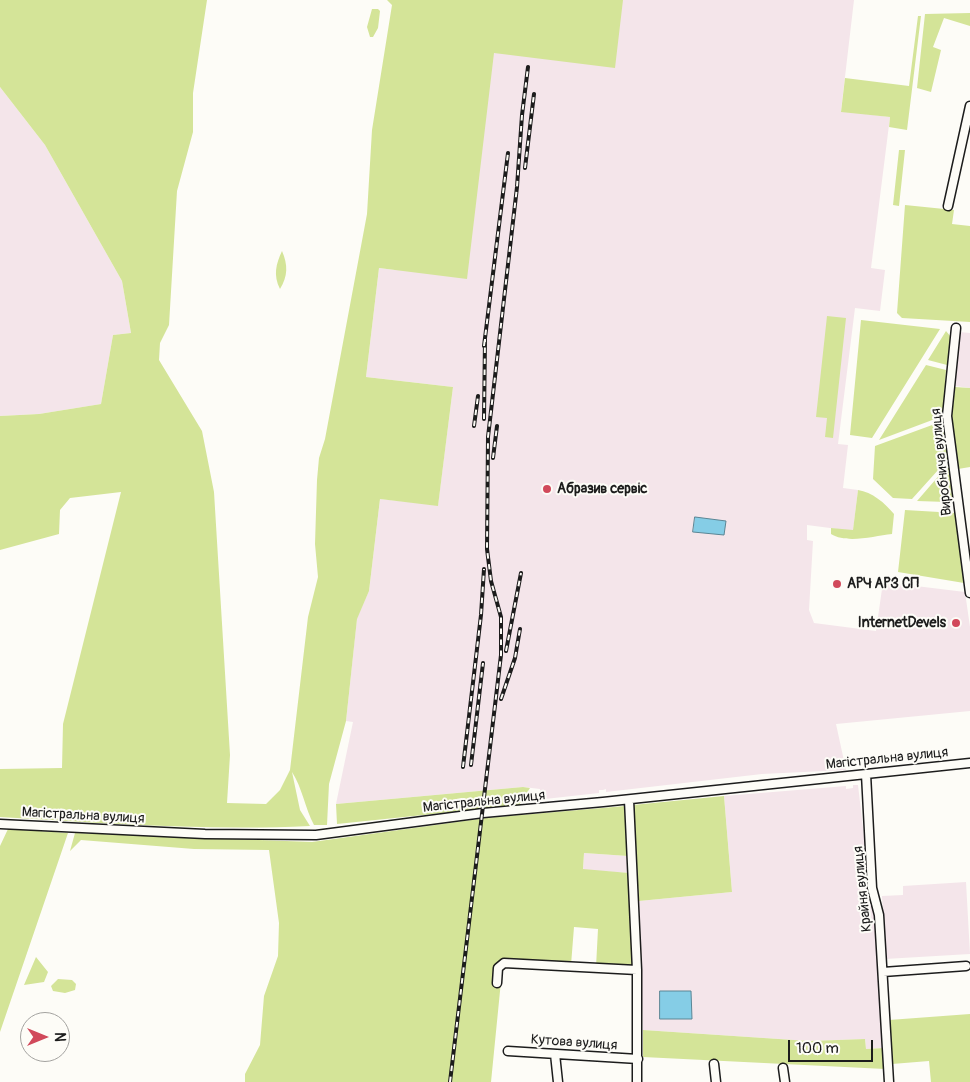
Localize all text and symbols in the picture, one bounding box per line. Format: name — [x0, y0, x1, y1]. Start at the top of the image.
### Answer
street label: Виробнича вулиця — [928, 407, 956, 517]
place label: Абразив сервіс — [557, 481, 647, 497]
marker: Абразив сервіс — [541, 483, 553, 495]
place label: АРЧ АРЗ СП — [847, 576, 919, 592]
marker: АРЧ АРЗ СП — [831, 578, 843, 590]
place label: InternetDevels — [858, 615, 946, 631]
marker: InternetDevels — [950, 617, 962, 629]
street label: Магістральна вулиця — [825, 744, 949, 774]
street label: Магістральна вулиця — [422, 787, 546, 817]
street label: Магістральна вулиця — [21, 804, 145, 828]
street label: Крайня вулиця — [850, 845, 876, 933]
north arrow — [20, 1012, 70, 1062]
scale bar — [790, 1030, 875, 1062]
text: N — [51, 1032, 68, 1042]
street label: Кутова вулиця — [530, 1032, 618, 1054]
text: 100 m — [796, 1039, 839, 1058]

